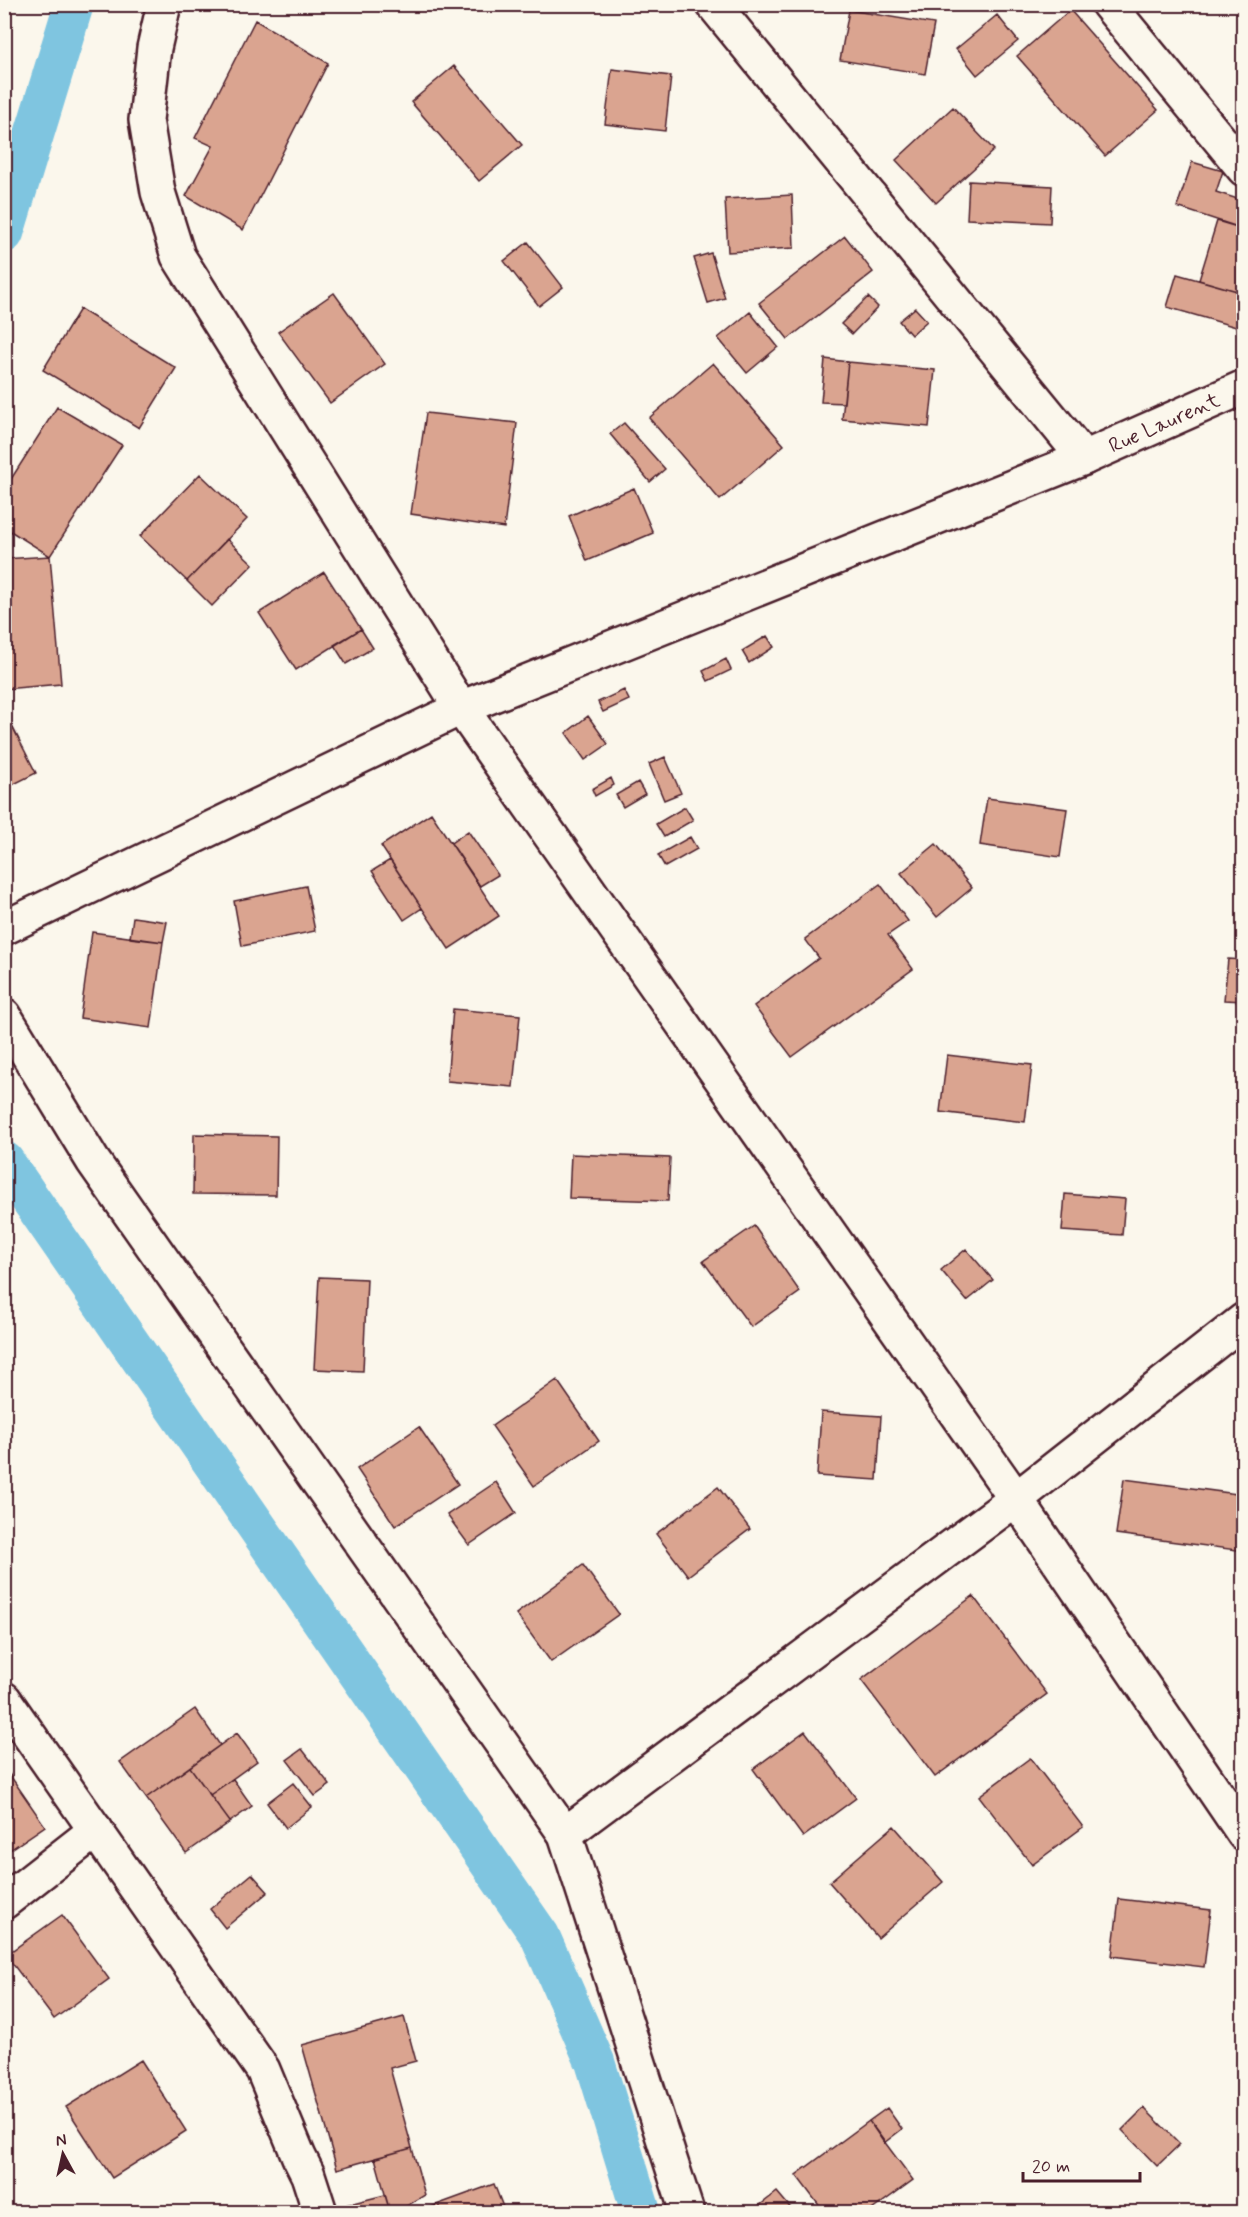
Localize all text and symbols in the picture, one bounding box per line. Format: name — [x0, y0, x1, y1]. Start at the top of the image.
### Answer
street label: Rue Laurent — [1104, 386, 1225, 460]
north arrow — [33, 2124, 93, 2184]
text: N — [54, 2129, 68, 2152]
scale bar — [1023, 2145, 1140, 2183]
text: 20 m — [1032, 2155, 1070, 2179]

